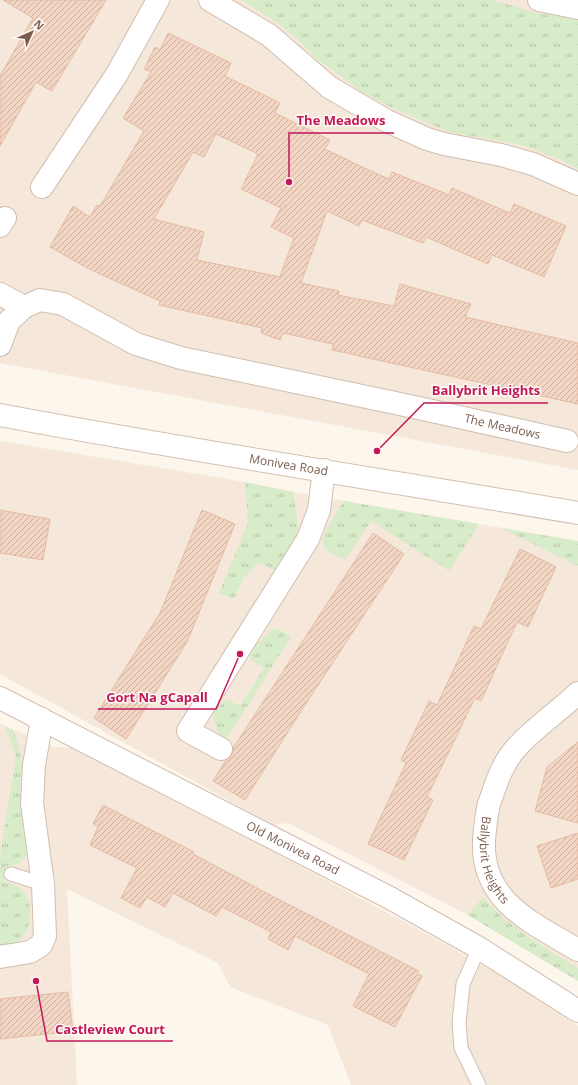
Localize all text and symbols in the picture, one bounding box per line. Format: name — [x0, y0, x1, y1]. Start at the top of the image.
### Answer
north arrow — [12, 12, 52, 52]
text: N — [31, 16, 48, 33]
callout: The Meadows — [289, 108, 394, 133]
text: The Meadows — [297, 111, 385, 129]
callout: Ballybrit Heights — [424, 378, 548, 403]
text: Ballybrit Heights — [432, 381, 540, 399]
street label: The Meadows — [463, 409, 543, 443]
street label: Monivea Road — [248, 450, 329, 479]
callout: Gort Na gCapall — [98, 684, 216, 709]
text: Gort Na gCapall — [106, 688, 208, 706]
street label: Ballybrit Heights — [476, 815, 513, 908]
street label: Old Monivea Road — [244, 817, 342, 879]
callout: Castleview Court — [47, 1016, 173, 1041]
text: Castleview Court — [55, 1020, 165, 1038]

